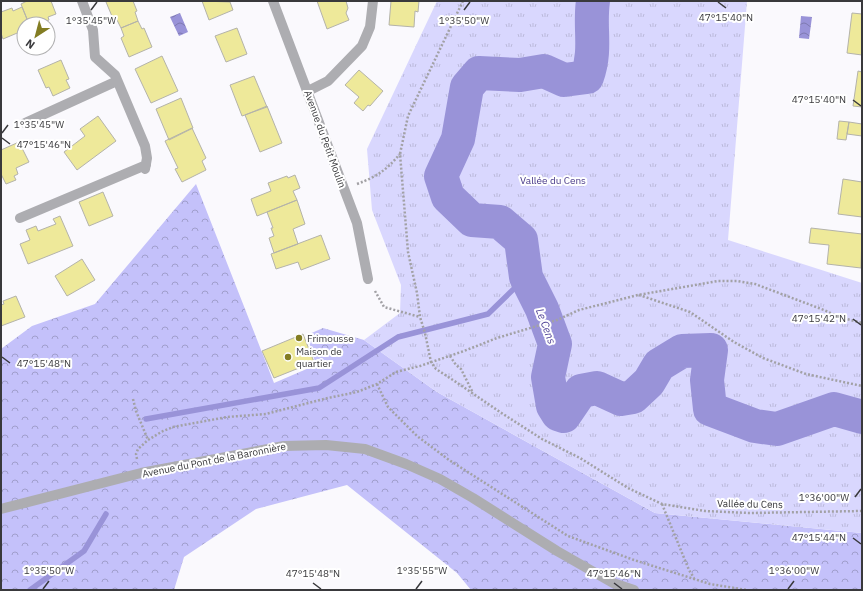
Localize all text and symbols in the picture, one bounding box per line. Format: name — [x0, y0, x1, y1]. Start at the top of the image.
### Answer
text: 47°15'40"N — [699, 11, 753, 24]
text: 1°35'45"W — [66, 14, 116, 27]
text: 1°35'50"W — [439, 14, 489, 27]
north arrow — [16, 16, 56, 56]
text: N — [23, 36, 37, 52]
street label: Avenue du Petit Moulin — [301, 88, 349, 190]
text: 47°15'40"N — [792, 93, 846, 106]
text: 1°35'45"W — [14, 118, 64, 131]
text: 47°15'46"N — [17, 138, 71, 151]
park label: Vallée du Cens — [520, 174, 586, 187]
water label: Le Cens — [533, 306, 559, 346]
text: 47°15'42"N — [792, 312, 846, 325]
place label: Frimousse — [307, 332, 354, 345]
marker: Frimousse — [294, 333, 304, 343]
place label: Maison de quartier — [296, 345, 342, 370]
marker: Maison de quartier — [283, 352, 293, 362]
text: 47°15'48"N — [17, 357, 71, 370]
street label: Avenue du Pont de la Baronnière — [141, 440, 288, 480]
text: 1°36'00"W — [799, 491, 849, 504]
street label: Vallée du Cens — [717, 497, 783, 511]
text: 47°15'44"N — [792, 531, 846, 544]
text: 1°35'50"W — [24, 564, 74, 577]
text: 1°35'55"W — [397, 564, 447, 577]
text: 1°36'00"W — [769, 564, 819, 577]
text: 47°15'48"N — [286, 567, 340, 580]
text: 47°15'46"N — [587, 567, 641, 580]

